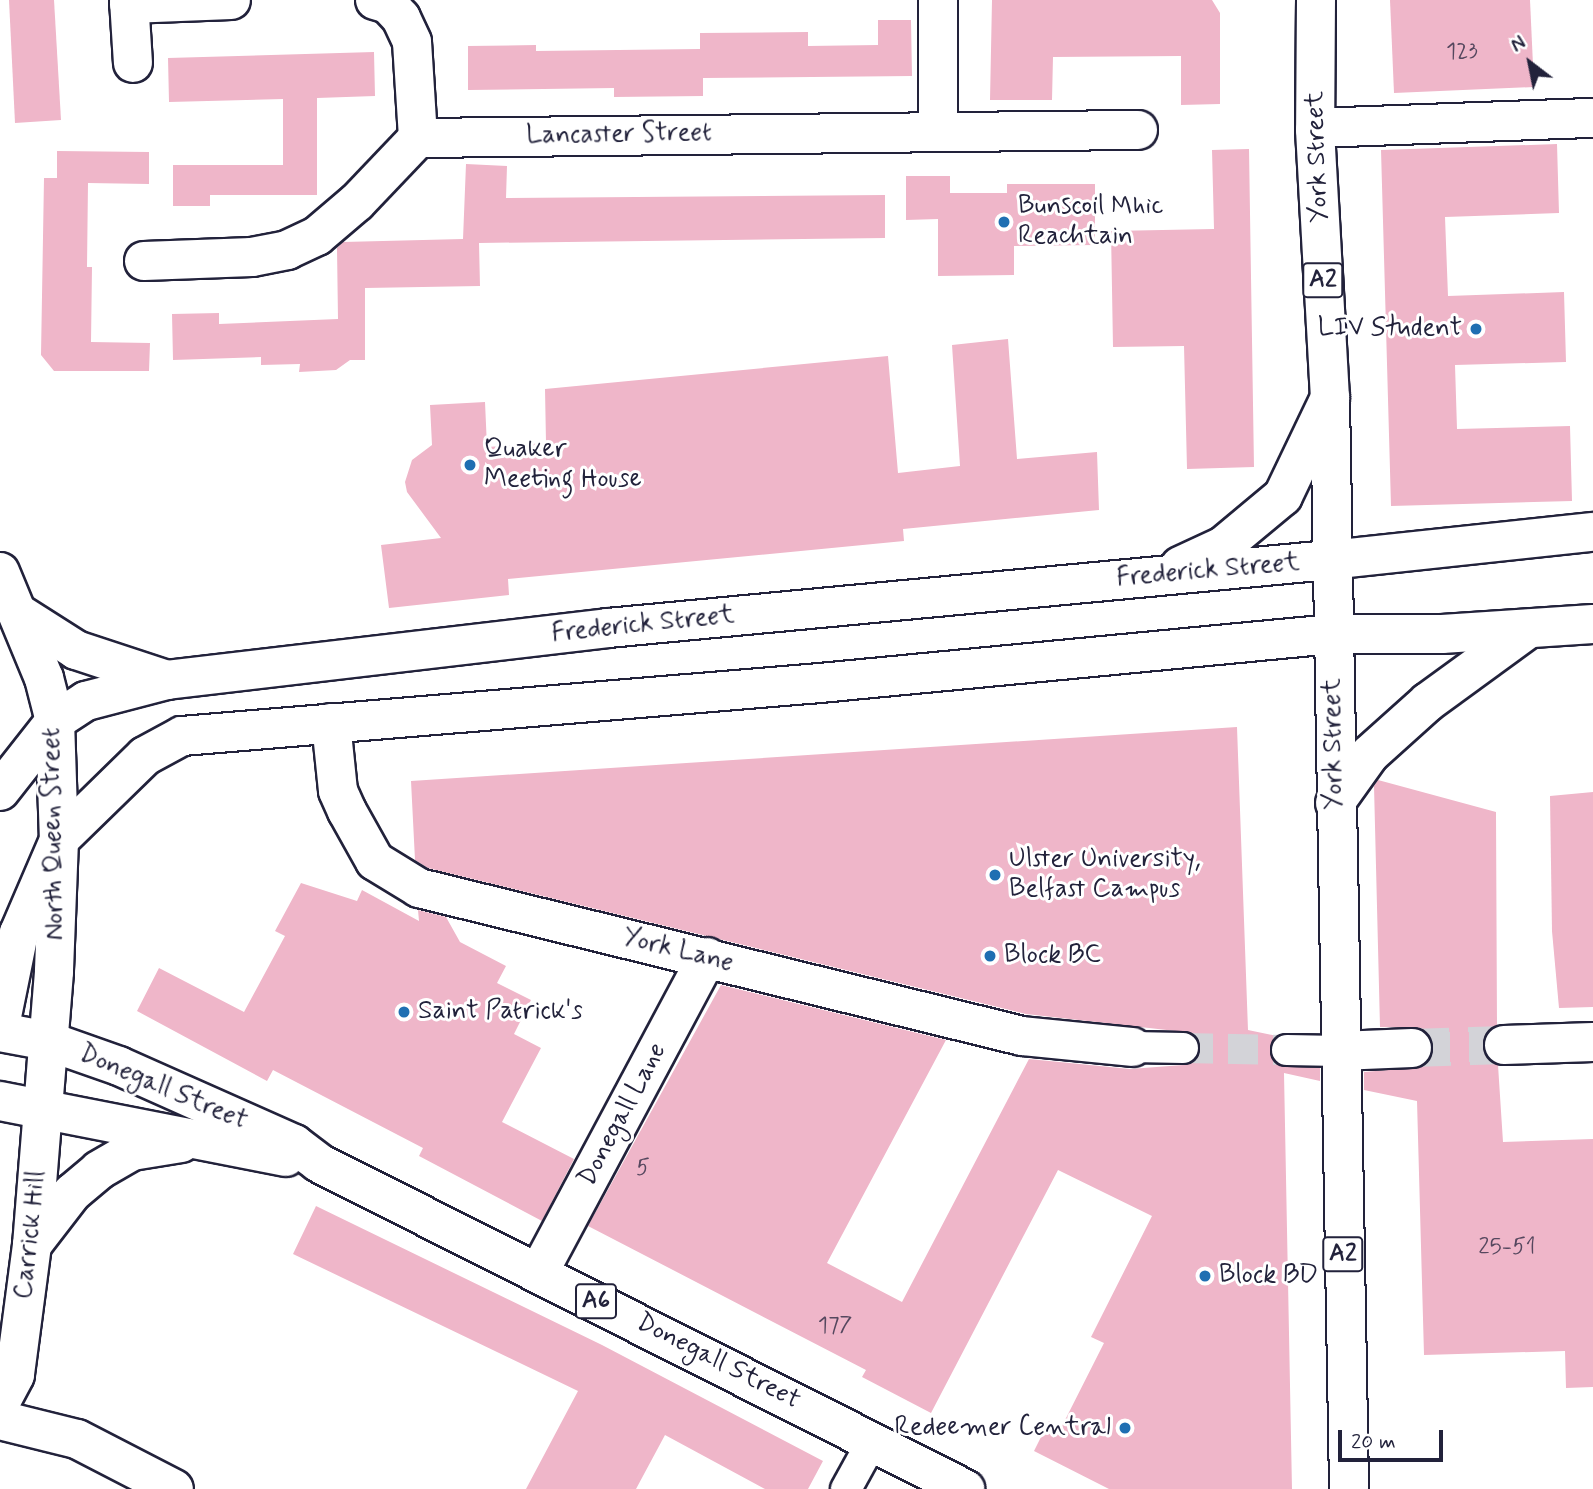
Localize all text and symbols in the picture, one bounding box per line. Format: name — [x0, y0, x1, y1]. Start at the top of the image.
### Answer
north arrow — [1495, 28, 1565, 98]
text: N — [1507, 31, 1531, 59]
house number: 123 — [1446, 38, 1478, 66]
street label: York Street — [1300, 91, 1336, 223]
street label: Lancaster Street — [524, 118, 714, 152]
place label: Bunscoil Mhic Reachtain — [1018, 191, 1164, 252]
marker: Bunscoil Mhic Reachtain — [996, 214, 1012, 230]
road number: A2 — [1302, 260, 1344, 300]
place label: LIV Student — [1318, 313, 1462, 345]
marker: LIV Student — [1468, 321, 1484, 337]
place label: Quaker Meeting House — [484, 434, 642, 496]
marker: Quaker Meeting House — [462, 457, 478, 473]
street label: Frederick Street — [1115, 547, 1301, 595]
street label: Frederick Street — [550, 600, 736, 650]
street label: York Street — [1317, 678, 1351, 810]
street label: North Queen Street — [37, 725, 71, 943]
place label: Ulster University, Belfast Campus — [1009, 844, 1200, 906]
marker: Ulster University, Belfast Campus — [987, 867, 1003, 883]
street label: York Lane — [619, 922, 737, 980]
place label: Block BC — [1004, 940, 1100, 972]
marker: Block BC — [982, 948, 998, 964]
place label: Saint Patrick's — [418, 996, 583, 1028]
marker: Saint Patrick's — [396, 1004, 412, 1020]
street label: Donegall Lane — [572, 1037, 674, 1193]
street label: Donegall Street — [75, 1039, 251, 1137]
house number: 5 — [636, 1154, 650, 1182]
street label: Carrick Hill — [9, 1170, 53, 1300]
house number: 25-51 — [1478, 1233, 1536, 1261]
road number: A2 — [1322, 1234, 1364, 1274]
place label: Block BD — [1219, 1260, 1317, 1292]
marker: Block BD — [1197, 1268, 1213, 1284]
road number: A6 — [575, 1280, 617, 1322]
street label: Donegall Street — [631, 1308, 805, 1416]
house number: 177 — [818, 1312, 852, 1340]
place label: Redeemer Central — [900, 1412, 1111, 1444]
scale bar — [1341, 1416, 1446, 1460]
marker: Redeemer Central — [1117, 1420, 1133, 1436]
text: 20 m — [1351, 1428, 1396, 1456]

